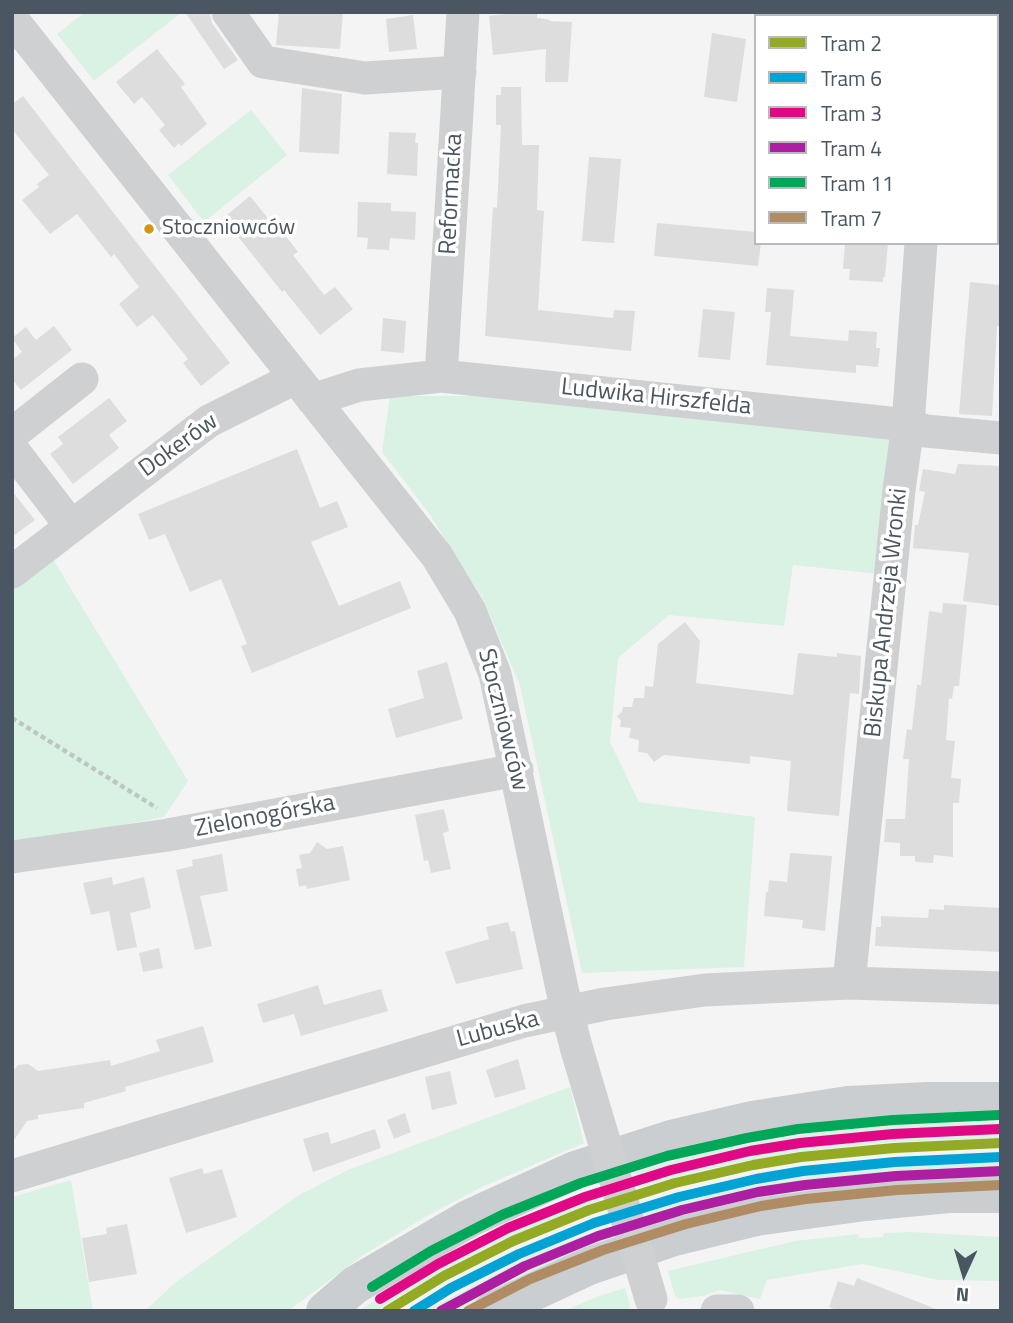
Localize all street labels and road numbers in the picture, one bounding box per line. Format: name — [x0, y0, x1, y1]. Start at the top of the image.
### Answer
street label: Reformacka — [434, 133, 470, 255]
street label: Ludwika Hirszfelda — [559, 374, 753, 422]
street label: Dokerów — [134, 408, 224, 484]
street label: Biskupa Andrzeja Wronki — [860, 487, 914, 739]
street label: Stoczniowców — [470, 646, 534, 794]
street label: Zielonogórska — [193, 789, 337, 845]
street label: Lubuska — [454, 1005, 542, 1055]

